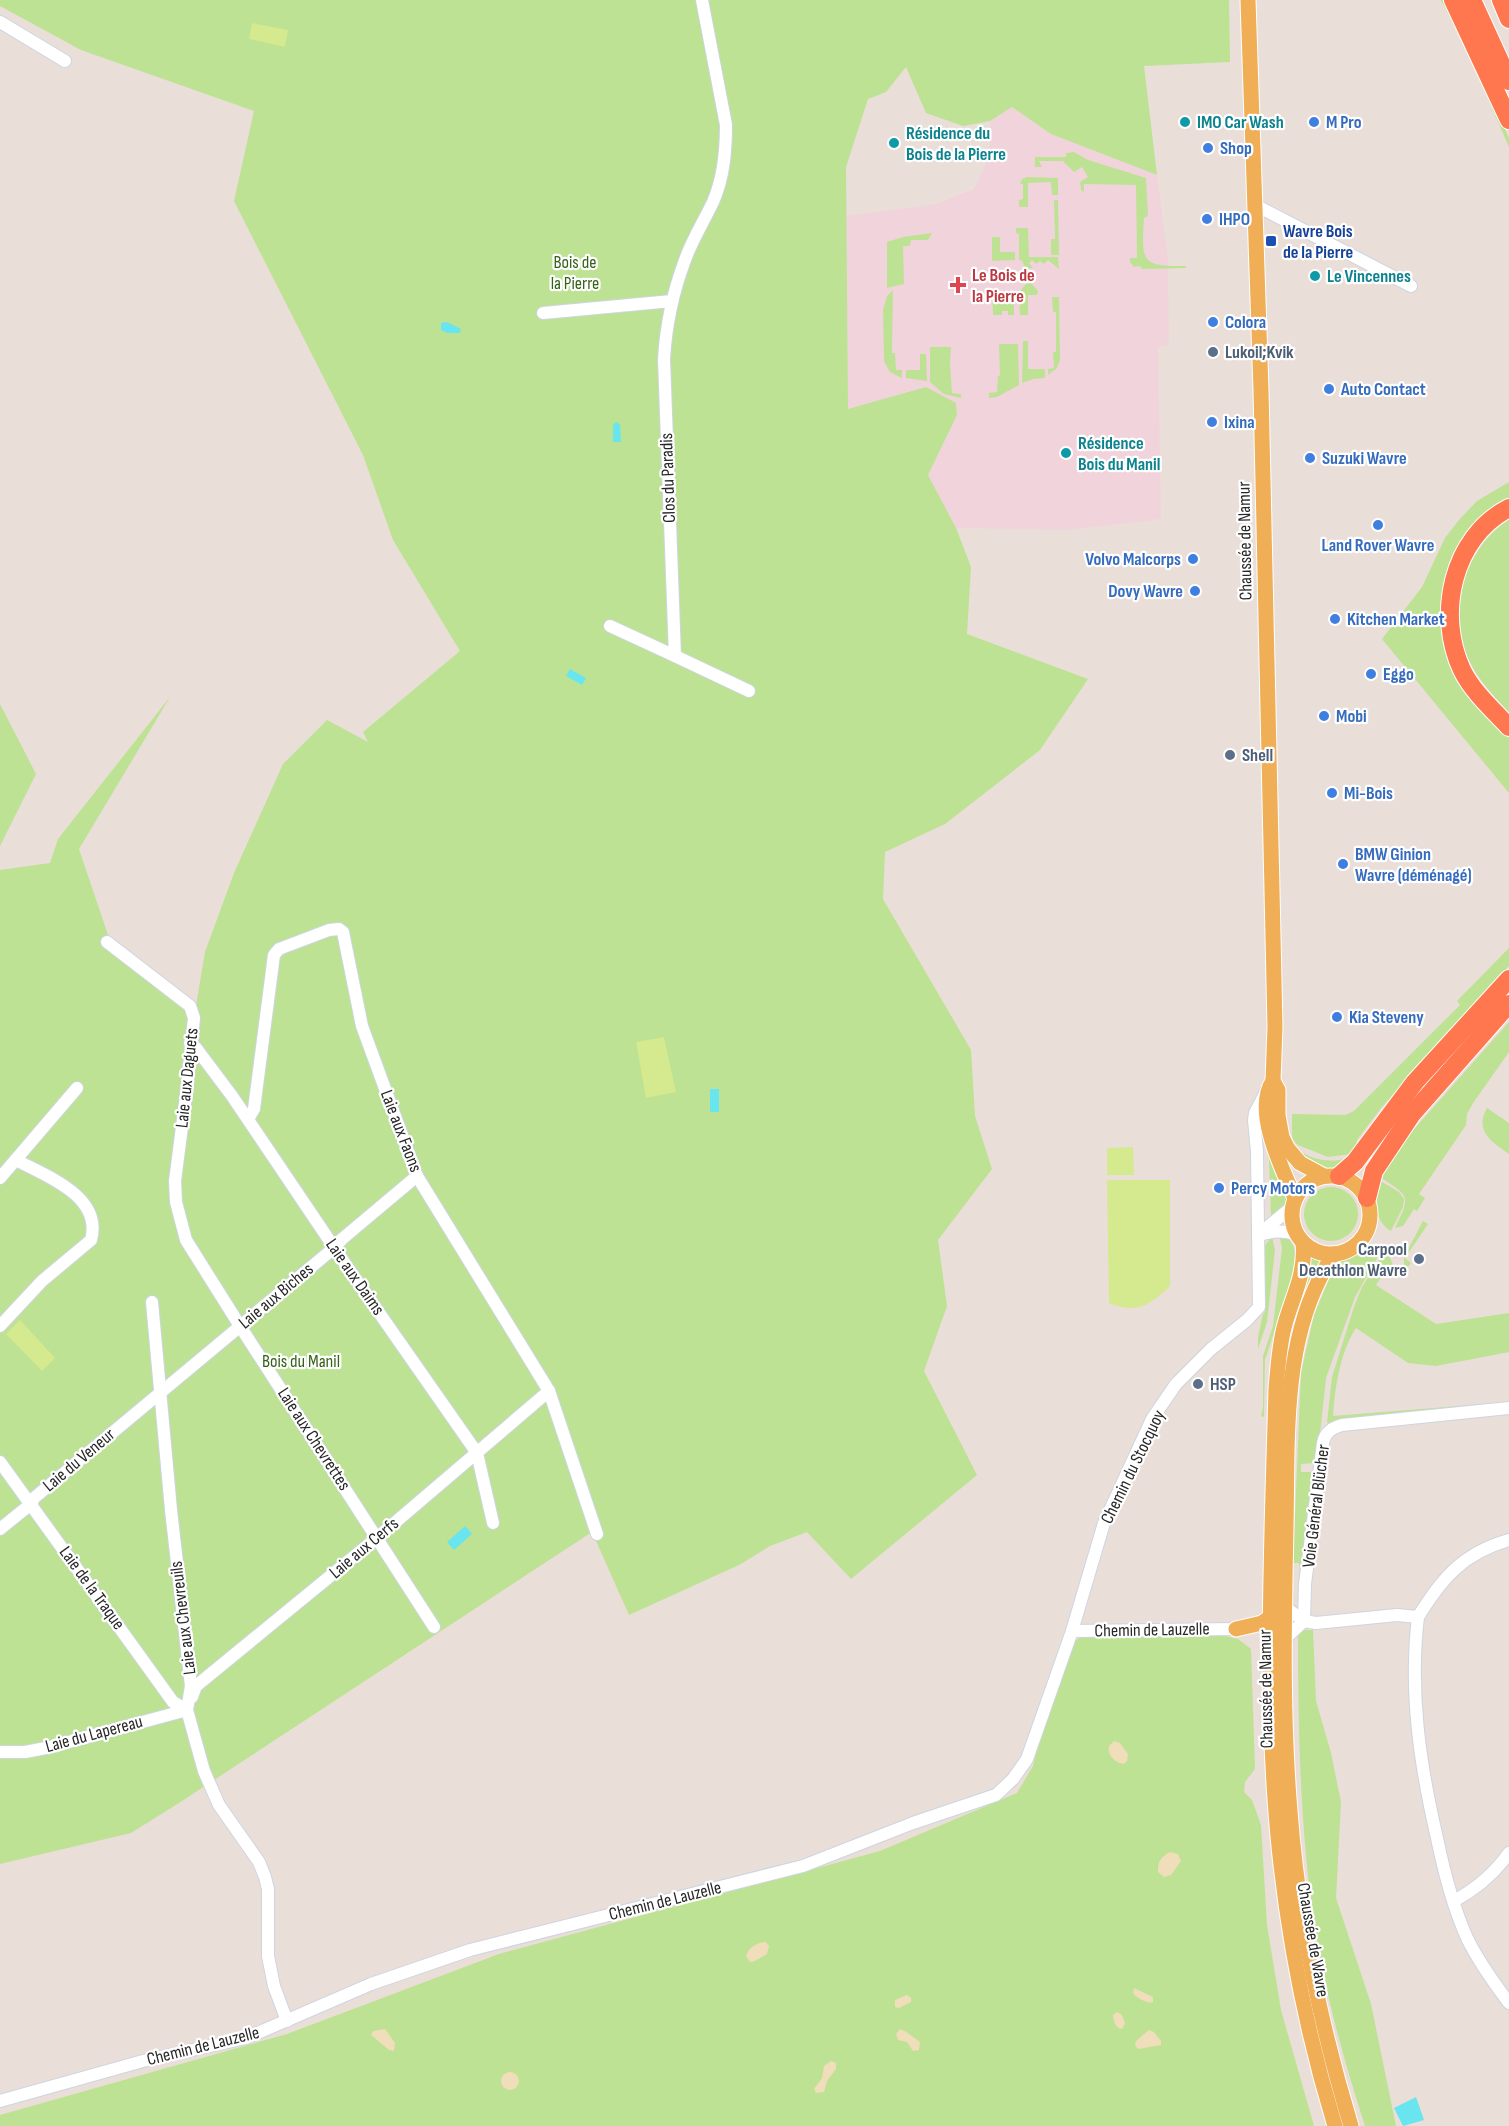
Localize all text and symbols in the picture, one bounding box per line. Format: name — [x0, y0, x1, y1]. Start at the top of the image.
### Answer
place label: IMO Car Wash — [1197, 112, 1284, 133]
place label: M Pro — [1326, 112, 1362, 133]
marker: IMO Car Wash — [1178, 115, 1192, 129]
marker: M Pro — [1307, 115, 1321, 129]
place label: Résidence du Bois de la Pierre — [906, 123, 1006, 165]
marker: Résidence du Bois de la Pierre — [887, 136, 901, 150]
place label: Shop — [1220, 138, 1252, 159]
marker: Shop — [1201, 141, 1215, 155]
place label: IHPO — [1219, 209, 1250, 230]
marker: IHPO — [1200, 212, 1214, 226]
place label: Wavre Bois de la Pierre — [1283, 221, 1353, 263]
marker: Wavre Bois de la Pierre — [1264, 234, 1278, 248]
park label: Bois de la Pierre — [551, 252, 599, 294]
place label: Le Bois de la Pierre — [972, 265, 1035, 307]
place label: Le Vincennes — [1327, 266, 1411, 287]
marker: Le Vincennes — [1308, 269, 1322, 283]
marker: Le Bois de la Pierre — [949, 276, 967, 294]
place label: Colora — [1225, 312, 1266, 333]
marker: Colora — [1206, 315, 1220, 329]
place label: Lukoil;Kvik — [1225, 342, 1294, 363]
marker: Lukoil;Kvik — [1206, 345, 1220, 359]
place label: Auto Contact — [1340, 379, 1426, 400]
marker: Auto Contact — [1322, 382, 1336, 396]
place label: Ixina — [1224, 412, 1255, 433]
marker: Ixina — [1205, 415, 1219, 429]
street label: Clos du Paradis — [656, 433, 680, 523]
place label: Résidence Bois du Manil — [1078, 433, 1160, 475]
marker: Résidence Bois du Manil — [1059, 446, 1073, 460]
place label: Suzuki Wavre — [1322, 448, 1407, 469]
marker: Suzuki Wavre — [1303, 451, 1317, 465]
street label: Chaussée de Namur — [1233, 481, 1257, 601]
marker: Land Rover Wavre — [1371, 518, 1385, 532]
place label: Land Rover Wavre — [1322, 535, 1434, 556]
place label: Volvo Malcorps — [1085, 549, 1181, 570]
marker: Volvo Malcorps — [1186, 552, 1200, 566]
place label: Dovy Wavre — [1108, 581, 1183, 602]
marker: Dovy Wavre — [1188, 584, 1202, 598]
place label: Kitchen Market — [1347, 609, 1445, 630]
marker: Kitchen Market — [1328, 612, 1342, 626]
place label: Eggo — [1383, 664, 1414, 685]
marker: Eggo — [1364, 667, 1378, 681]
place label: Mobi — [1336, 706, 1367, 727]
marker: Mobi — [1317, 709, 1331, 723]
place label: Shell — [1242, 745, 1273, 766]
marker: Shell — [1223, 748, 1237, 762]
place label: Mi-Bois — [1344, 783, 1393, 804]
marker: Mi-Bois — [1325, 786, 1339, 800]
place label: BMW Ginion Wavre (déménagé) — [1355, 844, 1472, 886]
marker: BMW Ginion Wavre (déménagé) — [1336, 857, 1350, 871]
place label: Kia Steveny — [1349, 1007, 1424, 1028]
marker: Kia Steveny — [1330, 1010, 1344, 1024]
street label: Laie aux Daguets — [171, 1027, 203, 1129]
street label: Laie aux Faons — [376, 1087, 426, 1175]
place label: Percy Motors — [1231, 1178, 1315, 1199]
marker: Percy Motors — [1212, 1181, 1226, 1195]
street label: Laie aux Daims — [321, 1235, 389, 1319]
place label: Carpool Decathlon Wavre — [1299, 1239, 1407, 1281]
marker: Carpool Decathlon Wavre — [1412, 1252, 1426, 1266]
street label: Laie aux Biches — [234, 1259, 318, 1333]
park label: Bois du Manil — [262, 1351, 340, 1372]
place label: HSP — [1210, 1374, 1236, 1395]
marker: HSP — [1191, 1377, 1205, 1391]
street label: Laie aux Chevrettes — [273, 1384, 355, 1494]
street label: Chemin du Stocquoy — [1096, 1407, 1170, 1527]
street label: Laie du Veneur — [39, 1424, 119, 1496]
street label: Voie Général Blücher — [1298, 1443, 1334, 1569]
street label: Laie aux Cerfs — [325, 1513, 403, 1583]
street label: Laie de la Traque — [55, 1542, 129, 1634]
street label: Laie aux Chevreuils — [166, 1560, 200, 1676]
street label: Chemin de Lauzelle — [1094, 1618, 1210, 1642]
street label: Chaussée de Namur — [1254, 1629, 1278, 1749]
street label: Laie du Lapereau — [43, 1711, 145, 1757]
street label: Chemin de Lauzelle — [607, 1877, 723, 1925]
street label: Chaussée de Wavre — [1293, 1881, 1333, 1999]
street label: Chemin de Lauzelle — [145, 2022, 261, 2070]

